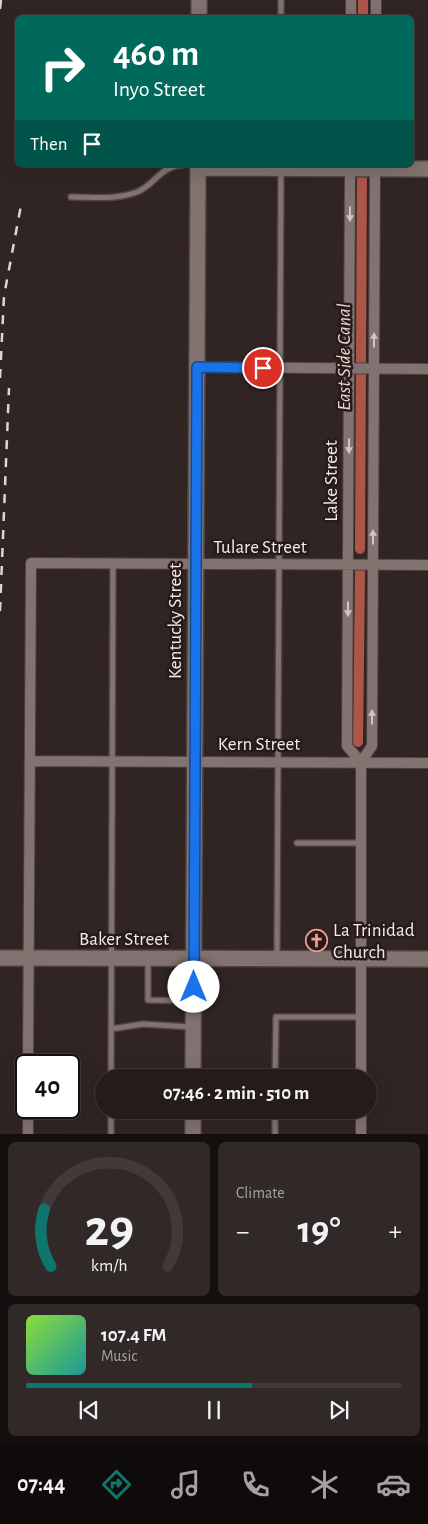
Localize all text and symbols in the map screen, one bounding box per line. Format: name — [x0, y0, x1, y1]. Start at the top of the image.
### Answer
icon: right — [30, 35, 95, 100]
text: 460 m — [113, 37, 199, 72]
text: Inyo Street — [113, 78, 205, 100]
icon: arrive — [78, 130, 106, 158]
text: Then — [30, 135, 68, 154]
one-way arrow — [346, 206, 354, 222]
water label: East Side Canal — [334, 303, 354, 411]
one-way arrow — [370, 332, 378, 348]
pin — [242, 347, 284, 389]
icon: arrive — [249, 354, 277, 382]
one-way arrow — [345, 438, 353, 454]
street label: Lake Street — [322, 440, 341, 522]
one-way arrow — [369, 529, 377, 545]
street label: Tulare Street — [213, 538, 307, 557]
street label: Kentucky Street — [166, 563, 185, 679]
one-way arrow — [344, 601, 352, 617]
one-way arrow — [368, 709, 376, 725]
street label: Kern Street — [218, 735, 300, 754]
place label: La Trinidad Church — [333, 921, 415, 962]
church icon: La Trinidad Church — [305, 929, 329, 953]
street label: Baker Street — [79, 930, 169, 949]
position arrow — [167, 960, 219, 1012]
speed limit sign: 40 — [15, 1054, 80, 1119]
text: 07:46 · 2 min · 510 m — [163, 1084, 309, 1103]
text: Climate — [236, 1185, 285, 1201]
text: 29 — [84, 1203, 134, 1255]
text: 19° — [297, 1212, 341, 1250]
text: − — [236, 1218, 249, 1246]
text: + — [389, 1218, 402, 1246]
text: km/h — [91, 1257, 127, 1275]
text: 107.4 FM — [101, 1326, 166, 1345]
text: Music — [101, 1348, 137, 1364]
icon: previous — [75, 1396, 103, 1424]
icon: pause — [200, 1396, 228, 1424]
icon: next — [325, 1396, 353, 1424]
icon: directions — [99, 1467, 134, 1502]
icon: music — [168, 1467, 203, 1502]
icon: phone — [238, 1467, 273, 1502]
icon: climate — [307, 1467, 342, 1502]
icon: car — [376, 1467, 411, 1502]
text: 07:44 — [17, 1473, 65, 1495]

